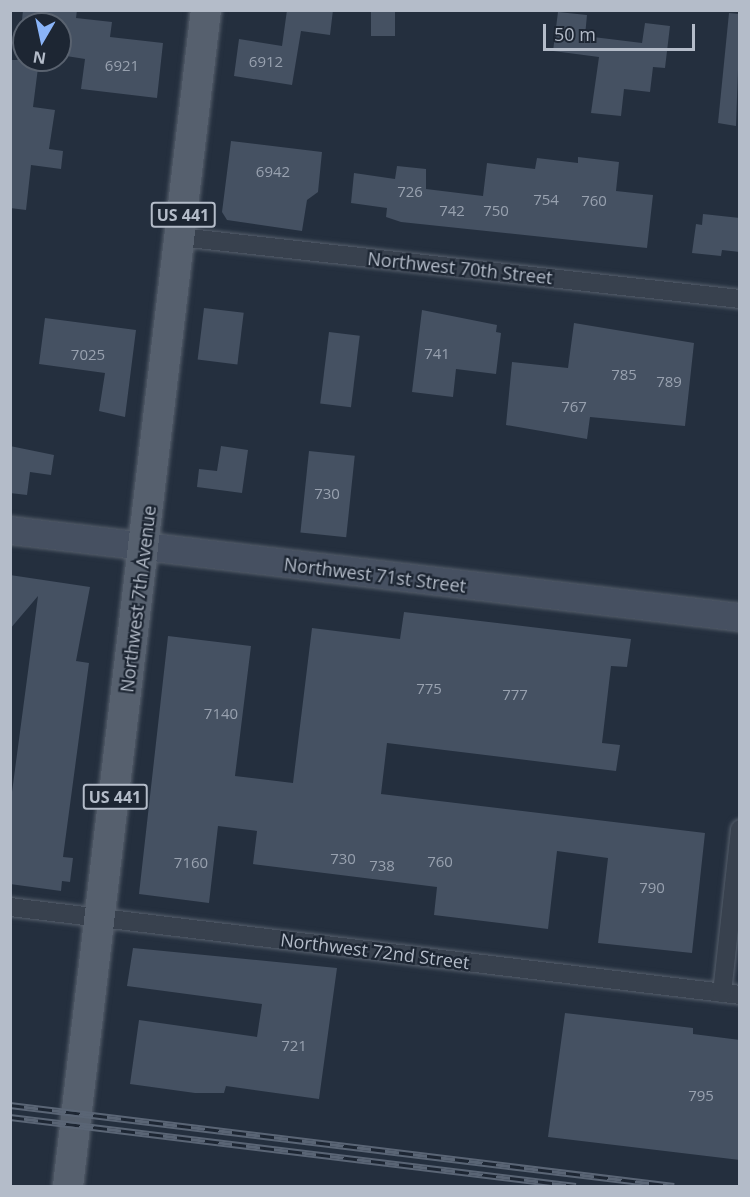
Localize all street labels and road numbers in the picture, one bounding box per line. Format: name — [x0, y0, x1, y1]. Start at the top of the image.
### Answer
road number: US 441 — [150, 202, 216, 228]
street label: Northwest 70th Street — [366, 248, 554, 288]
street label: Northwest 7th Avenue — [116, 504, 160, 694]
street label: Northwest 71st Street — [283, 553, 467, 597]
road number: US 441 — [82, 784, 148, 810]
street label: Northwest 72nd Street — [279, 929, 471, 973]

